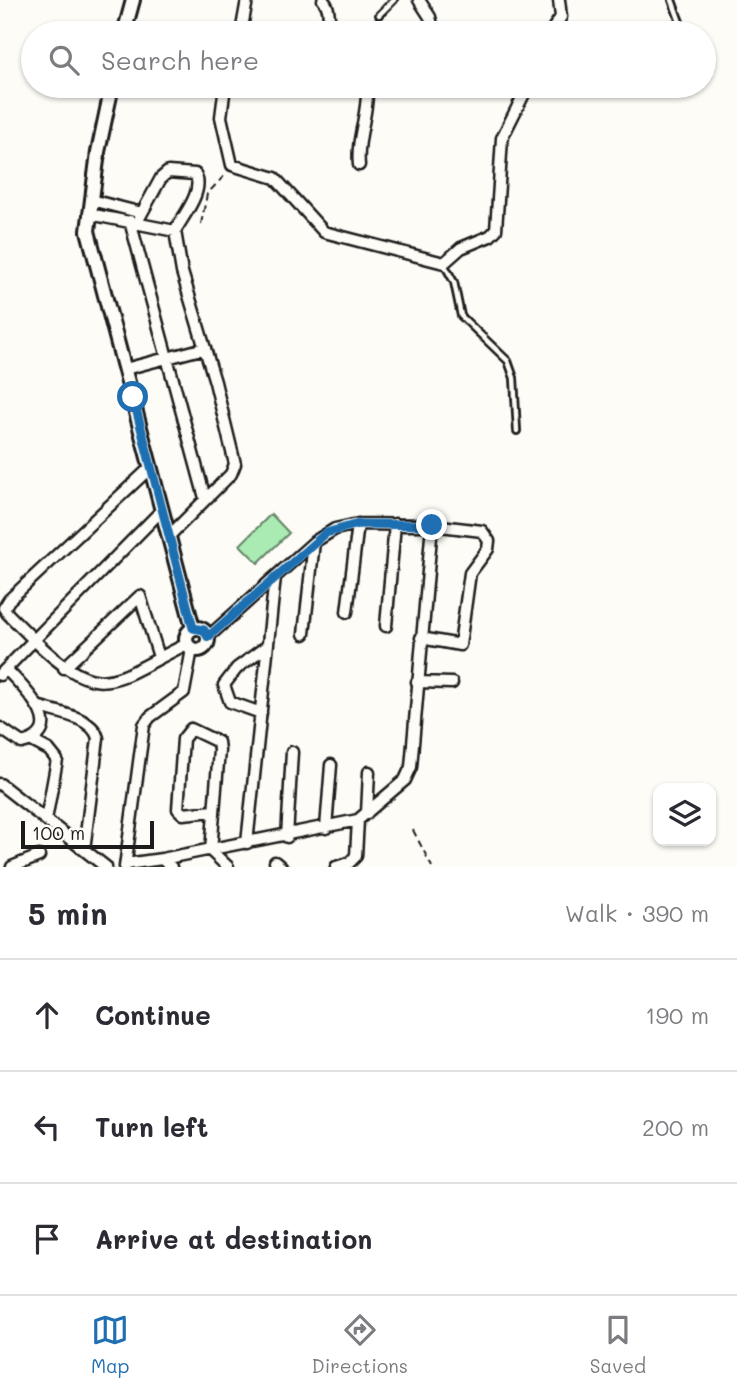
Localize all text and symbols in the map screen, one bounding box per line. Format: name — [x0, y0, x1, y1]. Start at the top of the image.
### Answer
search box — [21, 21, 716, 98]
icon: search — [45, 41, 83, 79]
text: Search here — [101, 43, 259, 77]
route start — [117, 381, 148, 412]
route end — [416, 509, 447, 540]
map controls — [653, 783, 716, 846]
button: layers — [653, 783, 716, 846]
scale bar — [21, 818, 154, 850]
text: 100 m — [32, 820, 85, 845]
text: 5 min — [28, 893, 108, 933]
text: Walk · 390 m — [565, 898, 709, 928]
icon: ahead — [28, 996, 66, 1034]
text: Continue — [95, 998, 211, 1032]
text: 190 m — [645, 1000, 709, 1030]
icon: left — [28, 1108, 66, 1146]
text: Turn left — [95, 1110, 208, 1144]
text: 200 m — [642, 1112, 709, 1142]
icon: arrive — [28, 1220, 66, 1258]
text: Arrive at destination — [95, 1222, 372, 1256]
tab: Map — [91, 1311, 130, 1378]
tab: Directions — [311, 1311, 408, 1378]
tab: Saved — [590, 1311, 646, 1378]

